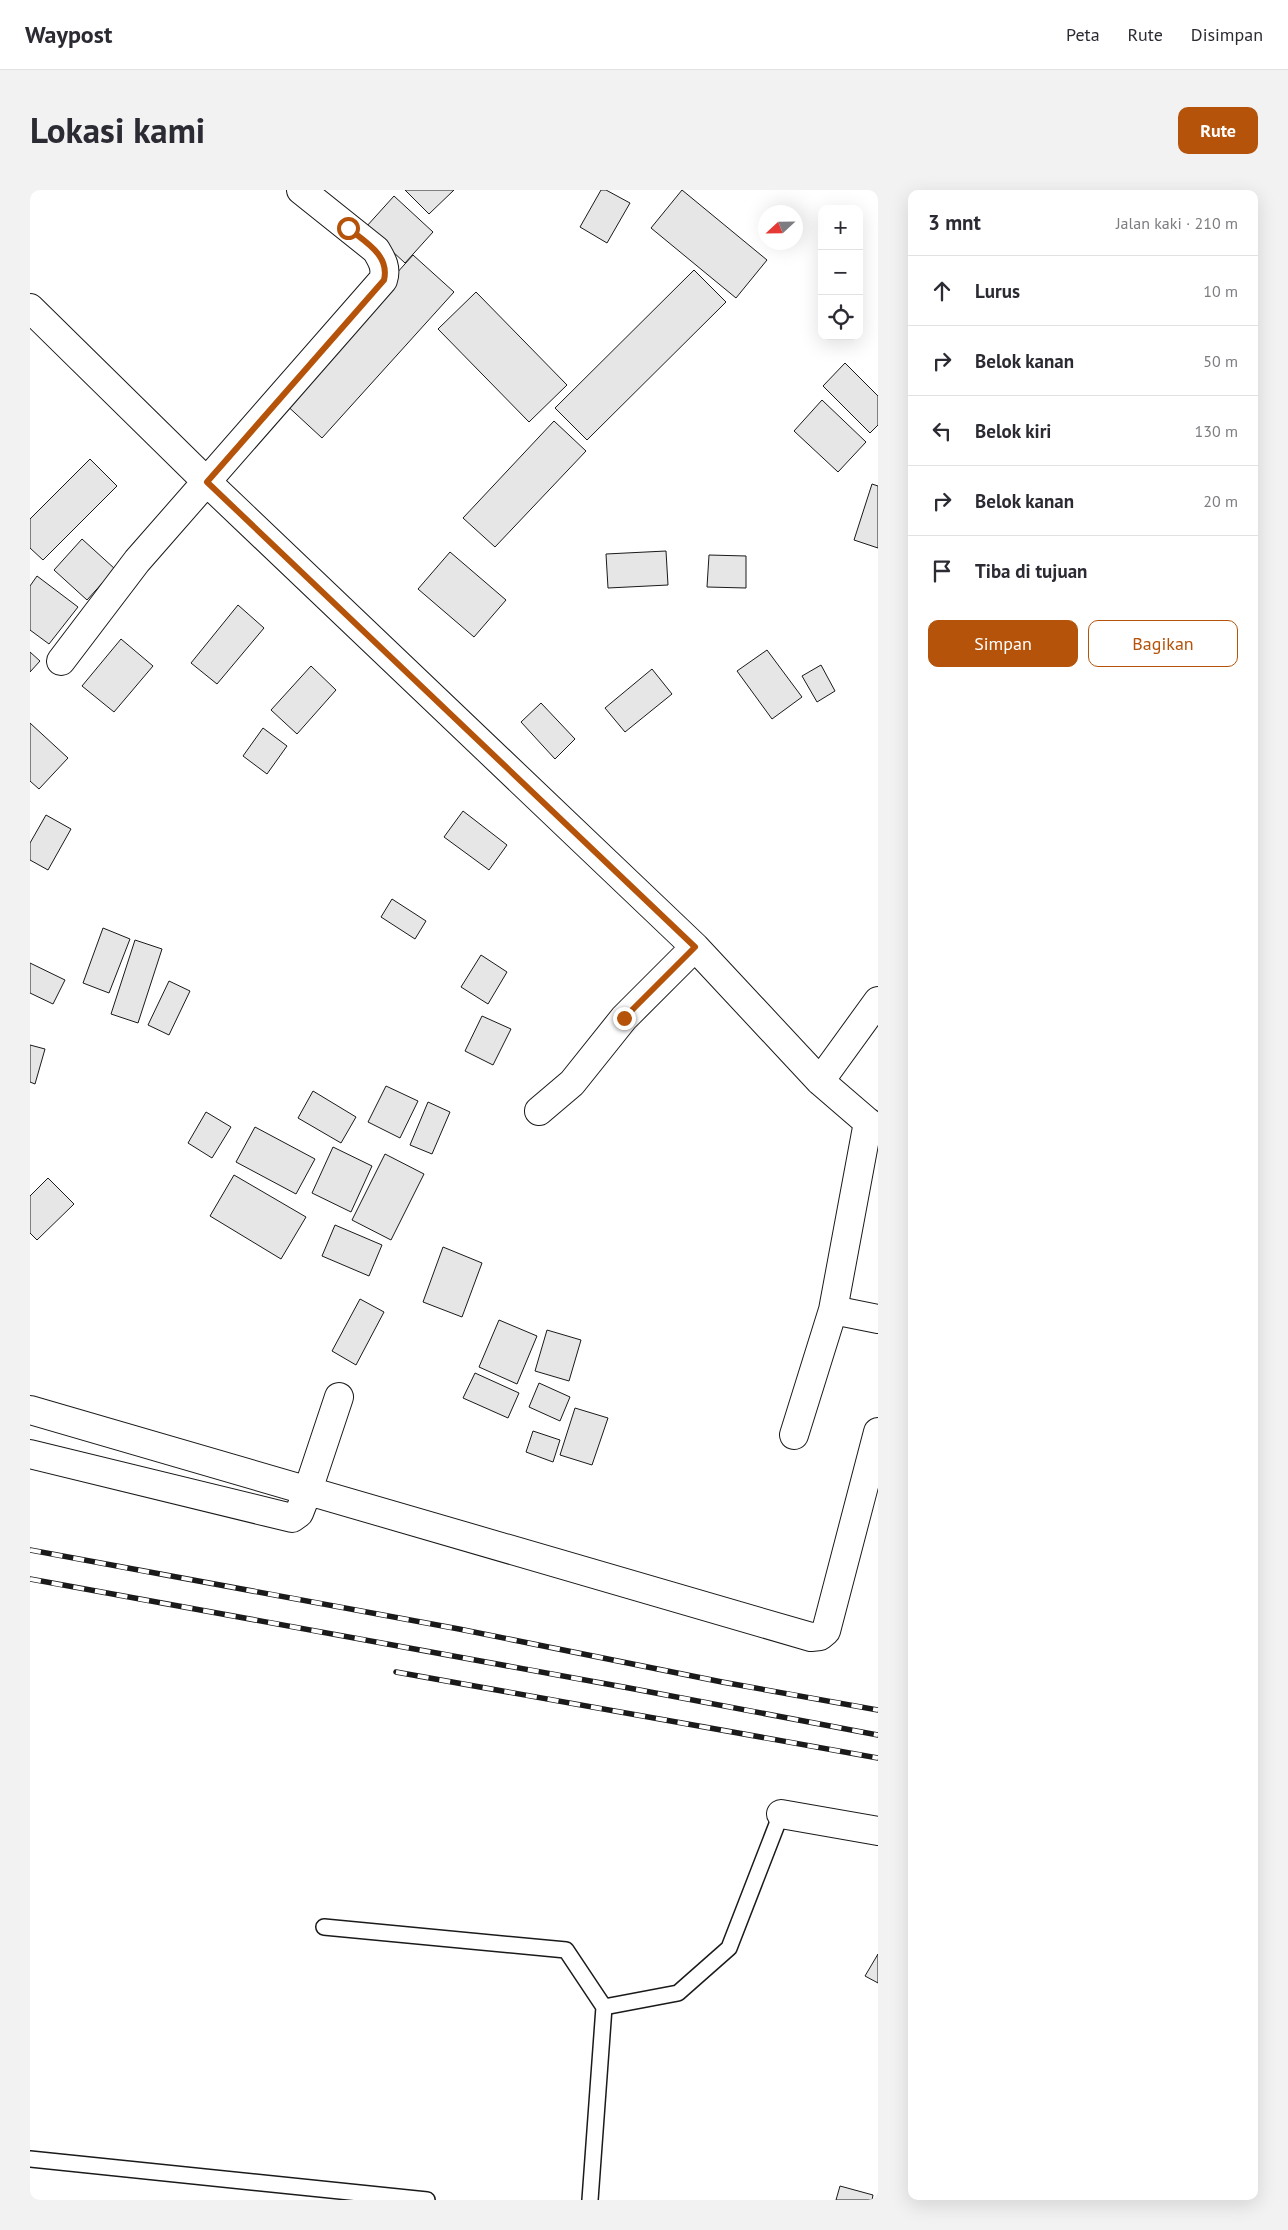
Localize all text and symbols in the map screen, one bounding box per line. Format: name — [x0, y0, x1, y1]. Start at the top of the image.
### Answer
text: Waypost — [25, 19, 112, 50]
text: Peta — [1066, 23, 1100, 46]
text: Rute — [1128, 23, 1163, 46]
text: Disimpan — [1191, 23, 1263, 46]
text: Lokasi kami — [30, 107, 205, 153]
button: Rute — [1178, 107, 1258, 154]
north arrow — [758, 205, 803, 250]
map controls — [818, 205, 863, 340]
button: + — [818, 205, 863, 250]
text: 3 mnt — [928, 209, 981, 236]
text: Jalan kaki · 210 m — [1116, 213, 1238, 233]
route start — [337, 217, 360, 240]
button: − — [818, 250, 863, 295]
icon: ahead — [928, 277, 956, 305]
text: Lurus — [975, 279, 1020, 303]
text: 10 m — [1203, 281, 1238, 301]
button: locate — [818, 295, 863, 340]
icon: right — [928, 347, 956, 375]
text: Belok kanan — [975, 349, 1074, 373]
text: 50 m — [1203, 351, 1238, 371]
icon: left — [928, 417, 956, 445]
text: Belok kiri — [975, 419, 1051, 443]
text: 130 m — [1195, 421, 1238, 441]
icon: right — [928, 487, 956, 515]
text: Belok kanan — [975, 489, 1074, 513]
text: 20 m — [1203, 491, 1238, 511]
icon: arrive — [928, 557, 956, 585]
text: Tiba di tujuan — [975, 559, 1087, 583]
button: Simpan — [928, 620, 1078, 667]
button: Bagikan — [1088, 620, 1238, 667]
route end — [613, 1007, 636, 1030]

